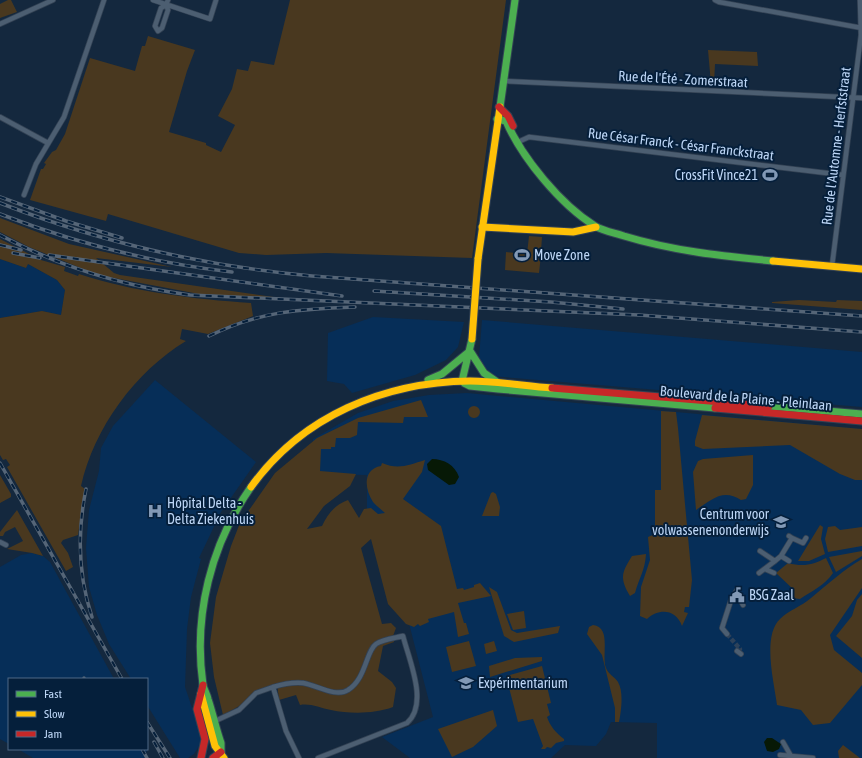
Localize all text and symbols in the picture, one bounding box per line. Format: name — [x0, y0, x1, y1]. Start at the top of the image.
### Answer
street label: Rue de l'Automne - Herfststraat — [818, 66, 854, 226]
street label: Rue de l'Été - Zomerstraat — [618, 68, 748, 90]
street label: Rue César Franck - César Franckstraat — [587, 125, 775, 163]
sports icon: CrossFit Vince21 — [761, 166, 779, 184]
place label: CrossFit Vince21 — [675, 167, 758, 183]
sports icon: Move Zone — [513, 246, 531, 264]
place label: Move Zone — [534, 247, 590, 263]
street label: Boulevard de la Plaine - Pleinlaan — [659, 383, 833, 413]
place label: Hôpital Delta - Delta Ziekenhuis — [167, 495, 254, 527]
hospital icon: Hôpital Delta - Delta Ziekenhuis — [146, 502, 164, 520]
place label: Centrum voor volwassenenonderwijs — [652, 506, 770, 538]
school or university icon: Centrum voor volwassenenonderwijs — [772, 513, 790, 531]
public building icon: BSG Zaal — [728, 586, 746, 604]
place label: BSG Zaal — [749, 587, 794, 603]
school or university icon: Expérimentarium — [457, 674, 475, 692]
place label: Expérimentarium — [478, 675, 568, 691]
legend — [8, 678, 148, 750]
text: Fast — [44, 687, 62, 701]
text: Slow — [44, 707, 65, 721]
text: Jam — [44, 727, 62, 741]

